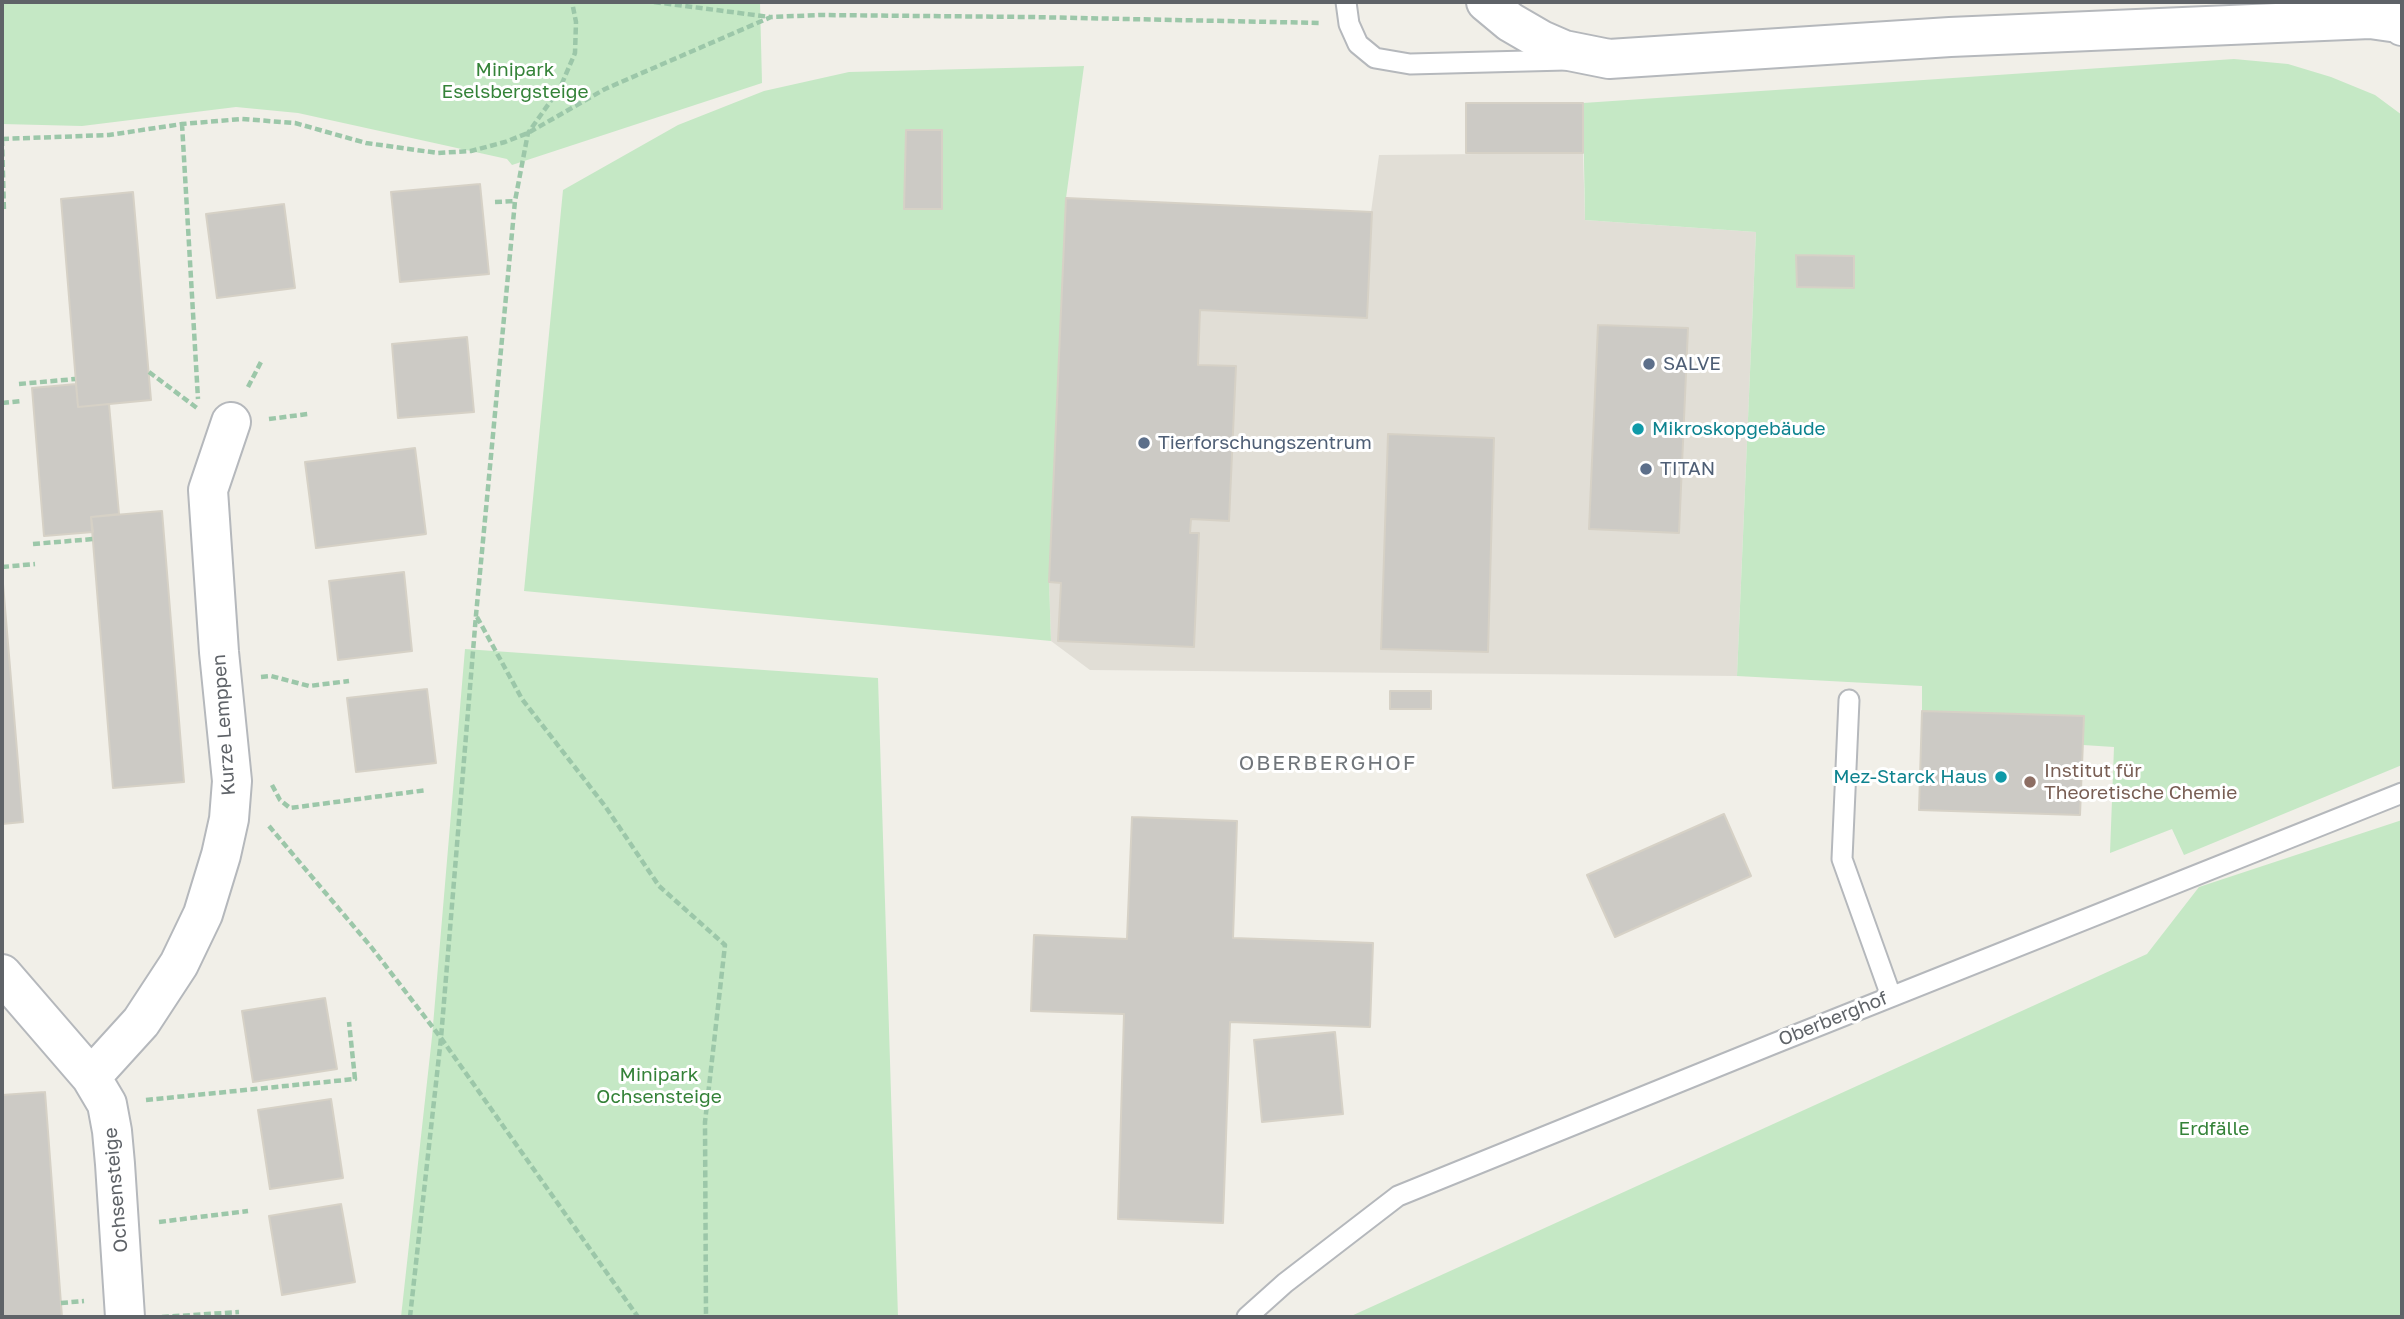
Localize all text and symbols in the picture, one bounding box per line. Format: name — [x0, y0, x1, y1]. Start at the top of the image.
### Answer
park label: Minipark Eselsbergsteige — [442, 59, 588, 103]
place label: SALVE — [1663, 353, 1721, 375]
marker: SALVE — [1641, 356, 1657, 372]
place label: Mikroskopgebäude — [1652, 418, 1826, 440]
marker: Mikroskopgebäude — [1630, 421, 1646, 437]
place label: Tierforschungszentrum — [1158, 432, 1372, 454]
marker: Tierforschungszentrum — [1136, 435, 1152, 451]
place label: TITAN — [1660, 458, 1715, 480]
marker: TITAN — [1638, 461, 1654, 477]
street label: Kurze Lemppen — [208, 653, 240, 797]
district label: OBERBERGHOF — [1240, 750, 1416, 776]
place label: Institut für Theoretische Chemie — [2044, 760, 2237, 804]
place label: Mez-Starck Haus — [1833, 766, 1987, 788]
marker: Mez-Starck Haus — [1993, 769, 2009, 785]
marker: Institut für Theoretische Chemie — [2022, 774, 2038, 790]
street label: Oberberghof — [1775, 987, 1891, 1051]
park label: Minipark Ochsensteige — [596, 1064, 722, 1108]
park label: Erdfälle — [2179, 1118, 2249, 1140]
street label: Ochsensteige — [99, 1127, 133, 1253]

